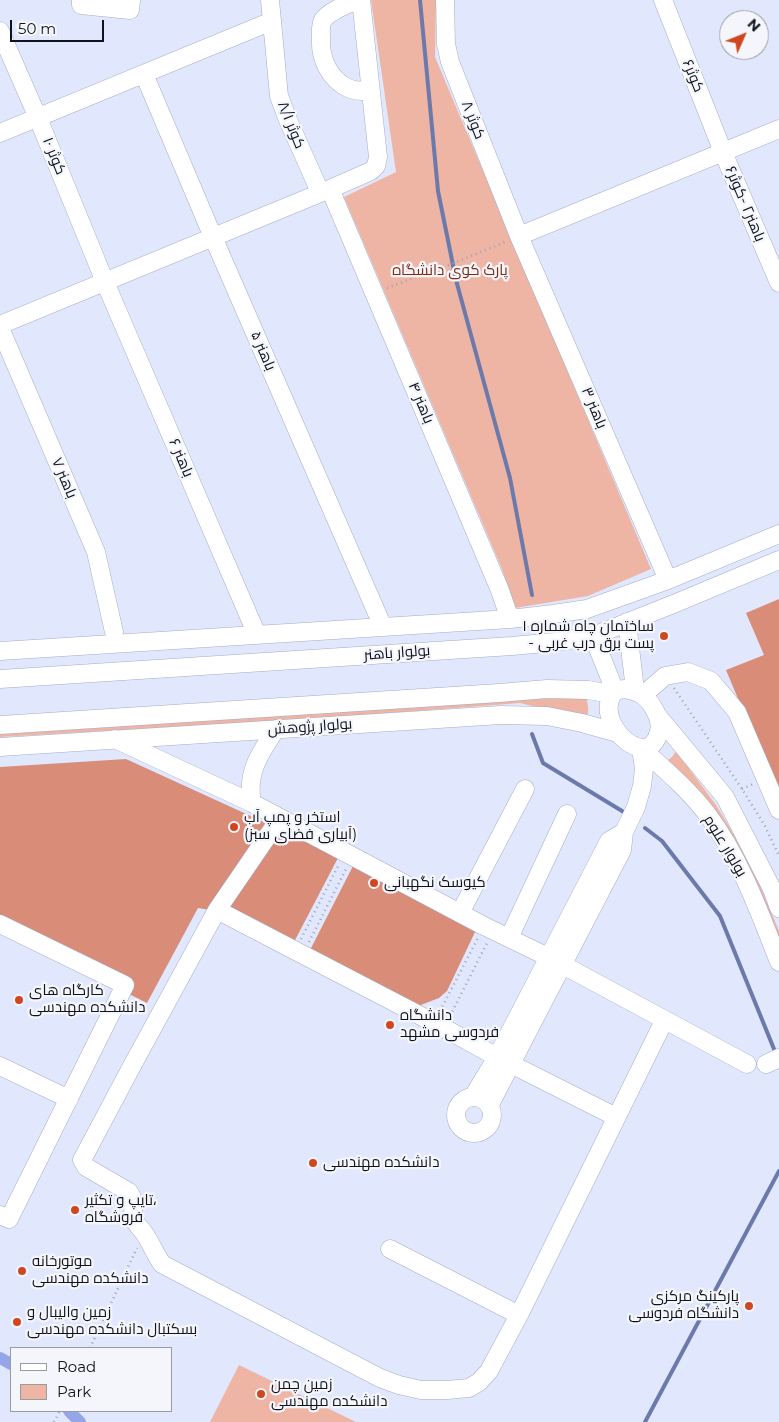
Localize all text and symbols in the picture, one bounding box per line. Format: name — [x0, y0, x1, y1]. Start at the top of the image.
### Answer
scale bar — [12, 10, 106, 42]
north arrow — [719, 10, 769, 60]
text: N — [744, 15, 764, 36]
text: 50 m — [18, 19, 56, 38]
street label: کوثر۶ — [678, 57, 708, 95]
street label: کوثر ۸ — [457, 98, 489, 142]
street label: کوثر ۸/۱ — [273, 99, 309, 151]
street label: کوثر ۱۰ — [38, 135, 70, 177]
street label: باهنر۲ -کوثر۶ — [721, 163, 769, 245]
park label: پارک کوی دانشگاه — [392, 262, 508, 280]
street label: باهنر ۵ — [247, 328, 279, 374]
street label: باهنر ۴ — [404, 380, 438, 426]
street label: باهنر ۳ — [577, 385, 611, 431]
street label: باهنر ۶ — [165, 436, 197, 480]
street label: باهنر ۷ — [47, 455, 81, 501]
place label: ساختمان چاه شماره ۱ - پست برق درب غربی — [522, 618, 654, 653]
marker: ساختمان چاه شماره ۱ - پست برق درب غربی — [658, 630, 670, 642]
street label: بولوار باهنر — [363, 642, 431, 664]
street label: بولوار پژوهش — [267, 715, 353, 739]
place label: استخر و پمپ آب (آبیاری فضای سبز) — [244, 809, 357, 844]
street label: بولوار علوم — [700, 812, 750, 880]
marker: استخر و پمپ آب (آبیاری فضای سبز) — [228, 821, 240, 833]
place label: کیوسک نگهبانی — [384, 874, 486, 892]
marker: کیوسک نگهبانی — [368, 877, 380, 889]
place label: کارگاه های دانشکده مهندسی — [29, 982, 145, 1017]
marker: کارگاه های دانشکده مهندسی — [13, 994, 25, 1006]
place label: دانشگاه فردوسی مشهد — [400, 1007, 499, 1042]
marker: دانشگاه فردوسی مشهد — [384, 1019, 396, 1031]
place label: دانشکده مهندسی — [323, 1154, 439, 1172]
marker: دانشکده مهندسی — [307, 1157, 319, 1169]
place label: تایپ و تکثیر، فروشگاه — [85, 1192, 156, 1227]
marker: تایپ و تکثیر، فروشگاه — [69, 1204, 81, 1216]
place label: موتورخانه دانشکده مهندسی — [32, 1253, 148, 1288]
marker: موتورخانه دانشکده مهندسی — [16, 1265, 28, 1277]
place label: پارکینگ مرکزی دانشگاه فردوسی — [628, 1288, 739, 1323]
marker: پارکینگ مرکزی دانشگاه فردوسی — [743, 1300, 755, 1312]
place label: زمین والیبال و بسکتبال دانشکده مهندسی — [27, 1304, 197, 1339]
marker: زمین والیبال و بسکتبال دانشکده مهندسی — [11, 1316, 23, 1328]
legend — [10, 1347, 172, 1412]
text: Road — [57, 1357, 96, 1376]
place label: زمین چمن دانشکده مهندسی — [271, 1376, 387, 1411]
text: Park — [57, 1382, 91, 1401]
marker: زمین چمن دانشکده مهندسی — [255, 1388, 267, 1400]

